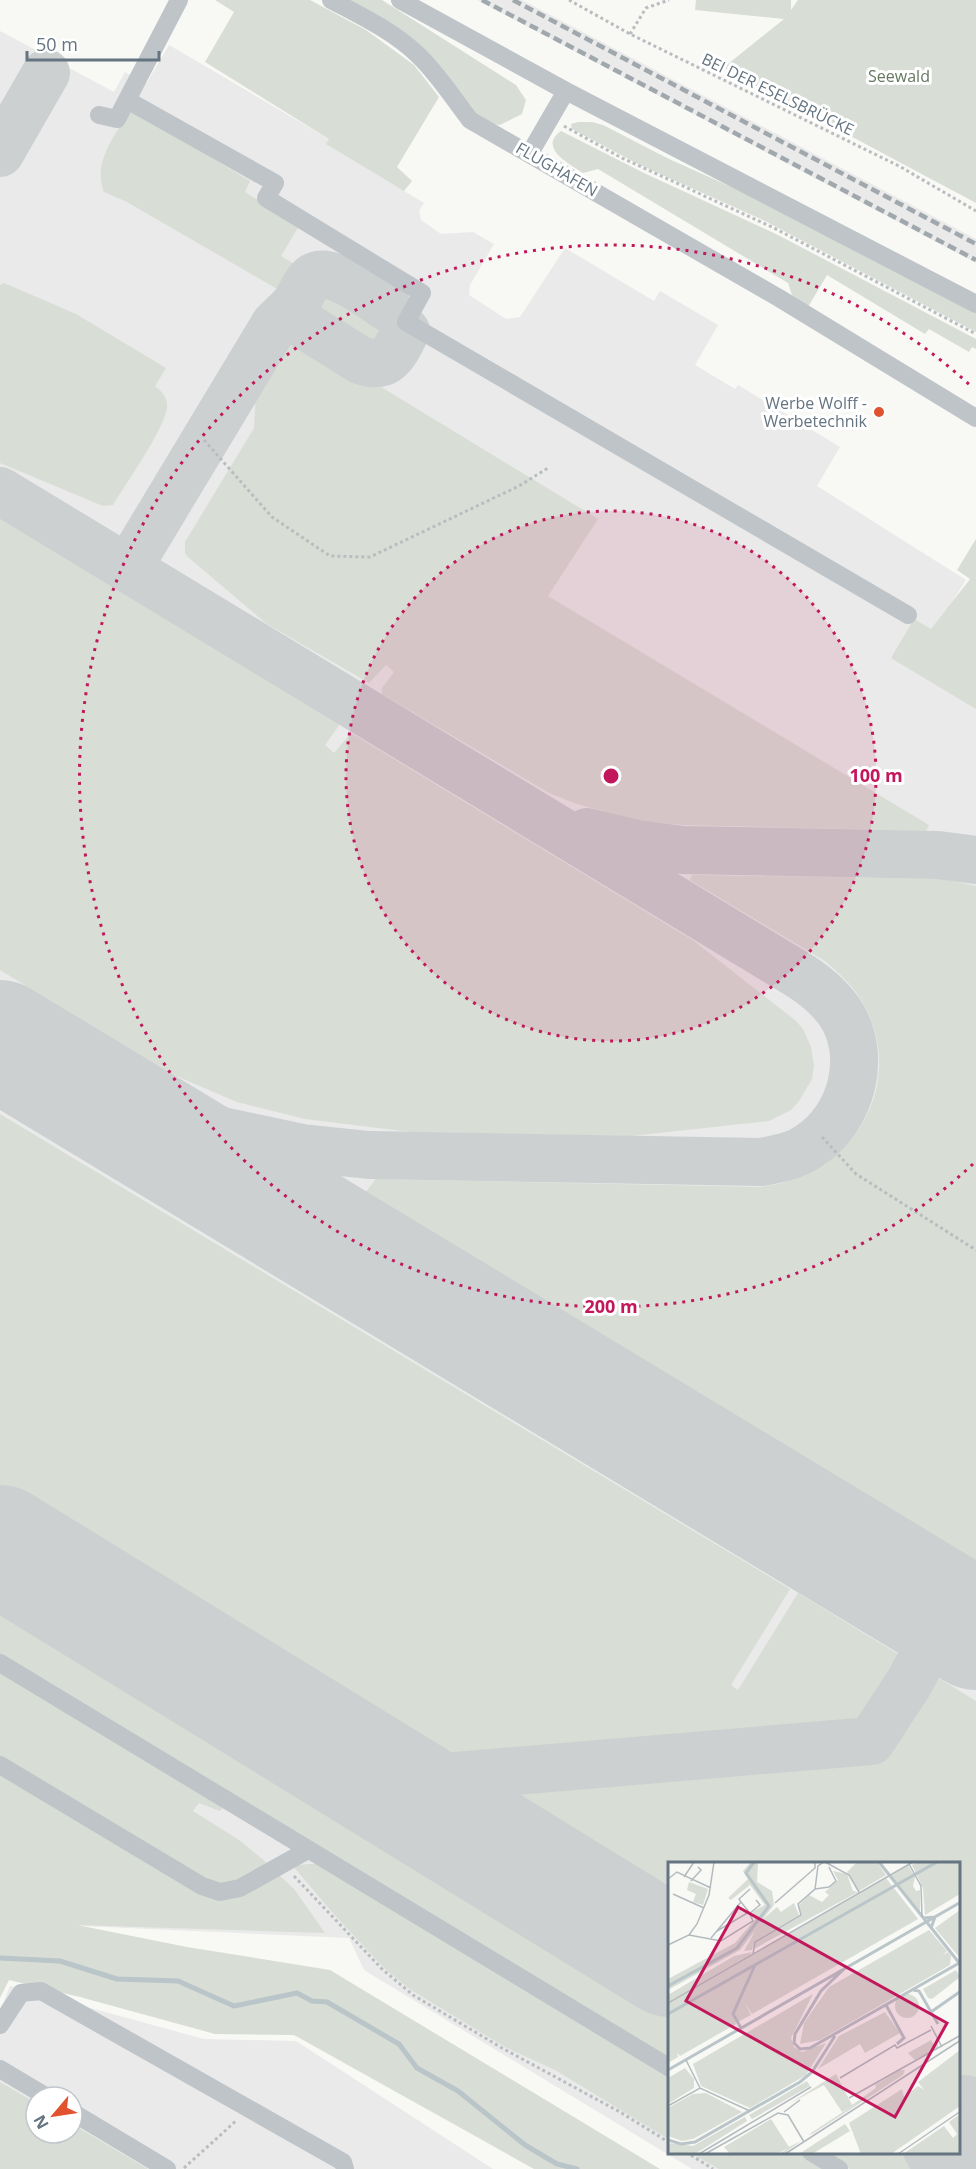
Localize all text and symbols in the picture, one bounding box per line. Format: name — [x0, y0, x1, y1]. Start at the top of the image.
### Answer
scale bar — [27, 24, 159, 62]
text: 50 m — [36, 32, 78, 56]
street label: BEI DER ESELSBRÜCKE — [698, 48, 858, 140]
park label: Seewald — [868, 65, 930, 87]
street label: FLUGHAFEN — [512, 137, 602, 201]
place label: Werbe Wolff - Werbetechnik — [764, 392, 868, 432]
marker: Werbe Wolff - Werbetechnik — [872, 405, 886, 419]
text: 100 m — [849, 763, 903, 787]
centre of rings — [601, 766, 621, 786]
text: 200 m — [584, 1294, 638, 1318]
inset map — [668, 1862, 961, 2154]
north arrow — [24, 2085, 84, 2145]
text: N — [28, 2111, 54, 2133]

